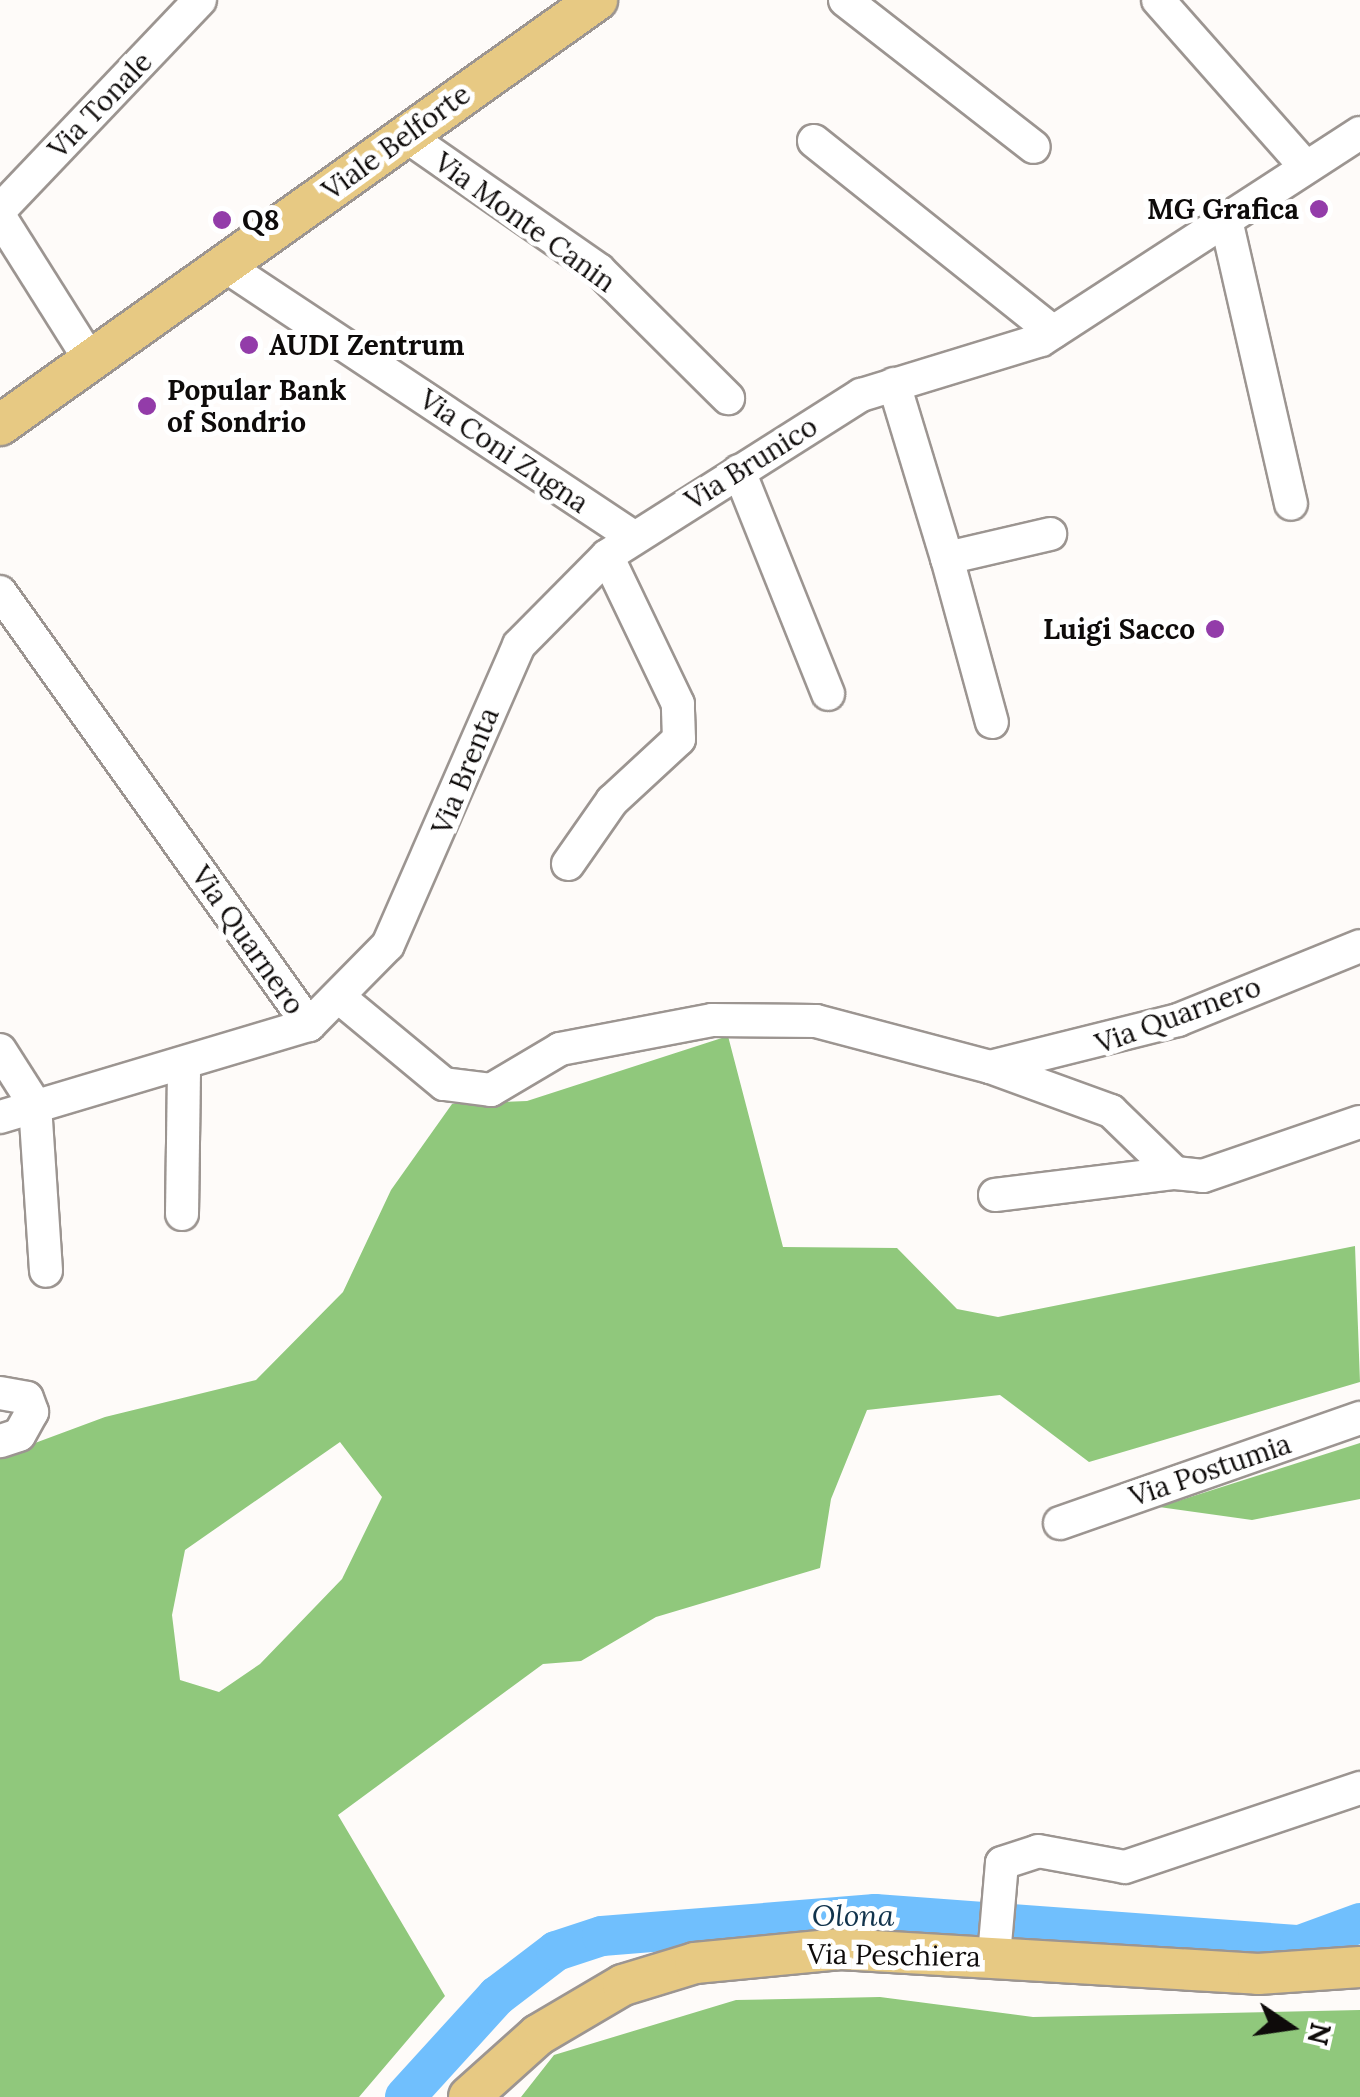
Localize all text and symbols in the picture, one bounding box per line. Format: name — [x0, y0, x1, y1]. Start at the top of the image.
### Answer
street label: Via Tonale — [41, 45, 159, 165]
street label: Viale Belforte — [316, 77, 476, 207]
street label: Via Monte Canin — [428, 145, 622, 299]
place label: MG Grafica — [1147, 192, 1299, 226]
marker: MG Grafica — [1308, 198, 1330, 220]
place label: Q8 — [242, 203, 280, 237]
marker: Q8 — [211, 209, 233, 231]
place label: AUDI Zentrum — [269, 328, 465, 362]
marker: AUDI Zentrum — [238, 334, 260, 356]
place label: Popular Bank of Sondrio — [167, 373, 346, 439]
street label: Via Coni Zugna — [413, 382, 595, 520]
marker: Popular Bank of Sondrio — [136, 395, 158, 417]
street label: Via Brunico — [679, 409, 823, 517]
place label: Luigi Sacco — [1043, 612, 1195, 646]
marker: Luigi Sacco — [1204, 618, 1226, 640]
street label: Via Brenta — [424, 703, 506, 839]
street label: Via Quarnero — [184, 859, 312, 1021]
street label: Via Quarnero — [1091, 970, 1265, 1060]
street label: Via Postumia — [1125, 1427, 1295, 1513]
water label: Olona — [812, 1897, 894, 1933]
street label: Via Peschiera — [807, 1937, 981, 1973]
north arrow — [1240, 1977, 1340, 2077]
text: N — [1299, 2019, 1339, 2048]

